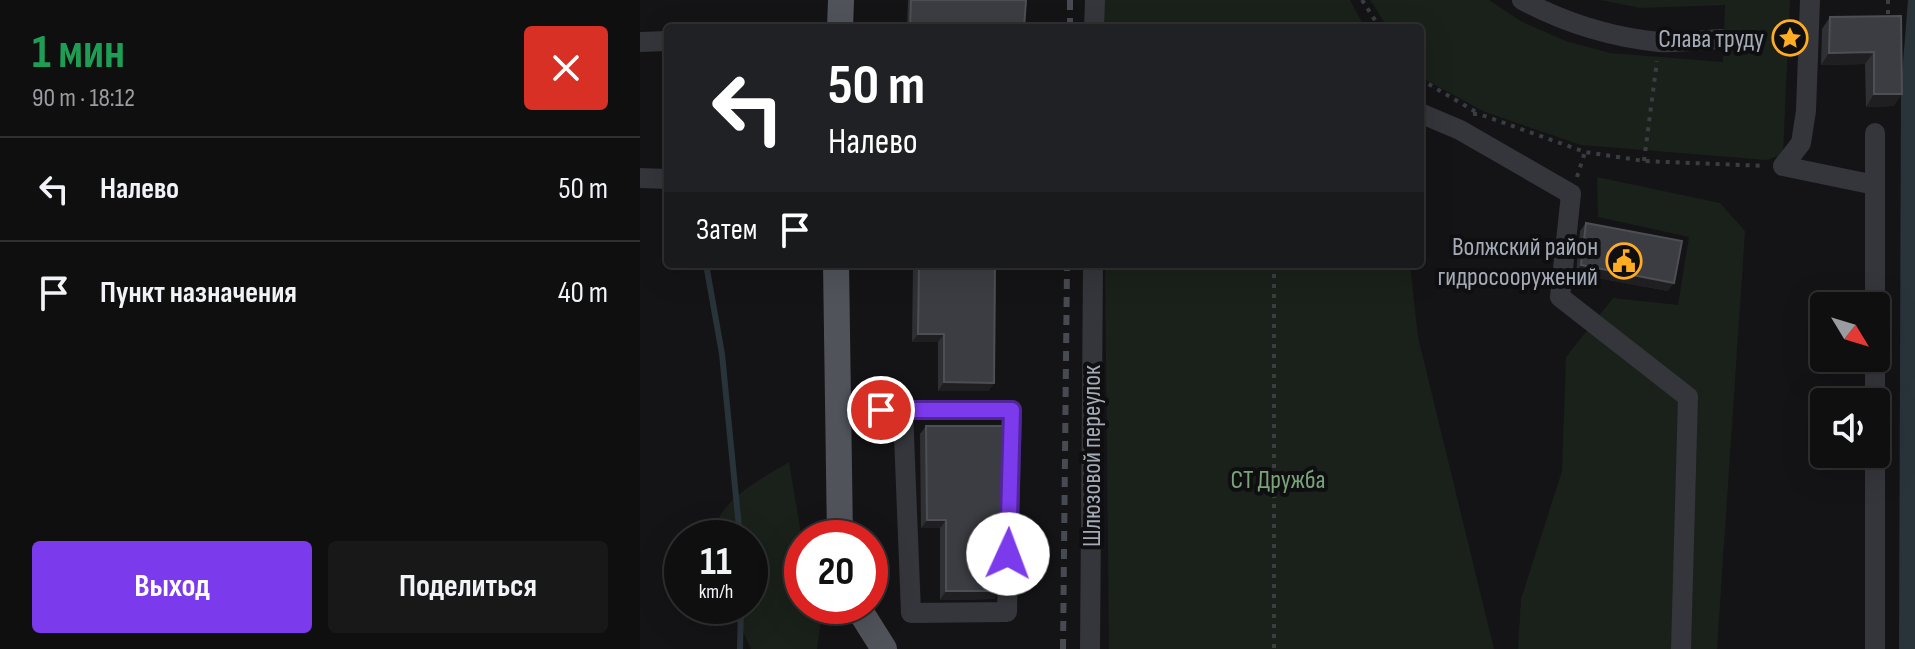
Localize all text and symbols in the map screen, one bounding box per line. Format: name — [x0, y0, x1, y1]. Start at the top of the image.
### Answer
place icon: Слава труду — [1771, 19, 1809, 57]
text: 1 мин — [32, 24, 125, 81]
place label: Слава труду — [1658, 24, 1764, 55]
button: close — [524, 26, 608, 110]
text: 50 m — [828, 53, 925, 120]
icon: left — [696, 56, 800, 160]
text: 90 m · 18:12 — [32, 83, 135, 114]
text: Налево — [828, 121, 918, 164]
icon: left — [32, 167, 76, 211]
text: Налево — [100, 171, 179, 207]
text: 50 m — [559, 171, 608, 207]
icon: arrive — [773, 208, 817, 252]
text: Затем — [696, 212, 757, 248]
place label: Волжский район гидросооружений — [1438, 232, 1598, 293]
public building icon: Волжский район гидросооружений — [1605, 242, 1643, 280]
icon: arrive — [32, 271, 76, 315]
text: Пункт назначения — [100, 275, 297, 311]
text: 40 m — [558, 275, 608, 311]
north arrow — [1810, 292, 1890, 372]
map controls — [1810, 292, 1890, 468]
street label: Шлюзовой переулок — [1077, 365, 1108, 547]
pin — [847, 376, 915, 444]
icon: arrive — [859, 388, 903, 432]
button: sound — [1810, 388, 1890, 468]
park label: СТ Дружба — [1231, 465, 1325, 496]
position arrow — [966, 512, 1050, 596]
speed limit sign: 20 — [784, 520, 888, 624]
text: 11 — [700, 538, 732, 586]
button: Выход — [32, 541, 312, 633]
button: Поделиться — [328, 541, 608, 633]
text: km/h — [699, 580, 733, 604]

